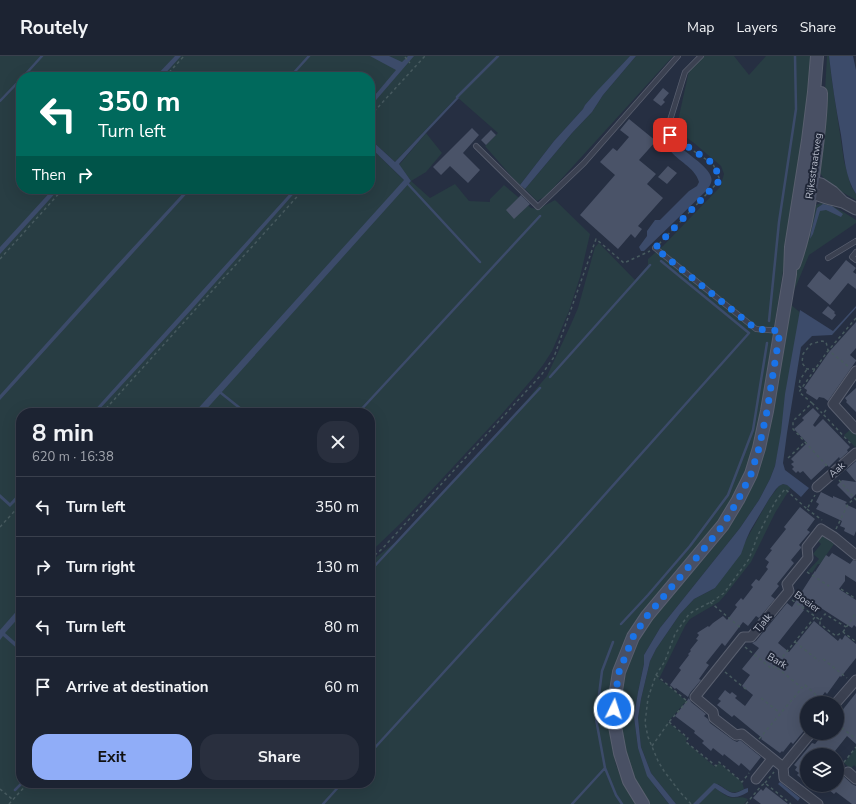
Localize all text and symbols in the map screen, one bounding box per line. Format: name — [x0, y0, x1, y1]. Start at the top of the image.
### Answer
text: Routely — [20, 15, 88, 41]
text: Map — [687, 18, 714, 37]
text: Layers — [736, 18, 778, 37]
text: Share — [800, 18, 836, 37]
text: 350 m — [98, 83, 181, 121]
icon: left — [32, 88, 84, 140]
pin — [653, 118, 687, 152]
text: Turn left — [98, 119, 166, 143]
icon: arrive — [659, 124, 681, 146]
street label: Rijksstraatweg — [802, 132, 826, 200]
icon: right — [74, 164, 96, 186]
text: Then — [32, 165, 66, 185]
text: 8 min — [32, 417, 94, 449]
button: close — [317, 421, 359, 463]
text: 620 m · 16:38 — [32, 448, 114, 466]
street label: Aak — [826, 458, 849, 481]
icon: left — [32, 496, 54, 518]
text: Turn left — [66, 497, 125, 517]
text: 350 m — [315, 497, 359, 517]
icon: right — [32, 556, 54, 578]
text: Turn right — [66, 557, 135, 577]
text: 130 m — [315, 557, 359, 577]
street label: Boeier — [791, 588, 823, 616]
street label: Tjalk — [751, 609, 776, 636]
icon: left — [32, 616, 54, 638]
text: Turn left — [66, 617, 125, 637]
text: 80 m — [324, 617, 359, 637]
street label: Bark — [765, 650, 790, 673]
icon: arrive — [32, 676, 54, 698]
text: Arrive at destination — [66, 677, 209, 697]
text: 60 m — [324, 677, 359, 697]
position arrow — [593, 688, 635, 730]
map controls — [800, 696, 844, 792]
button: sound — [800, 696, 844, 740]
button: Exit — [32, 734, 192, 780]
button: Share — [200, 734, 359, 780]
button: layers — [800, 748, 844, 792]

